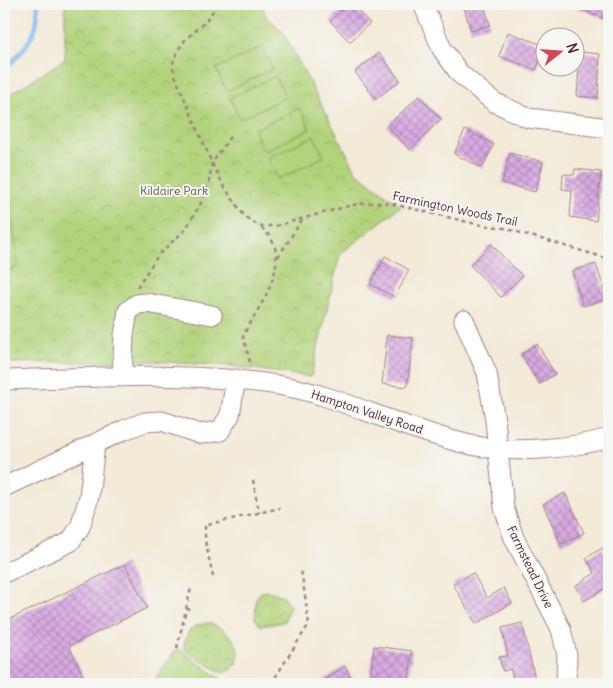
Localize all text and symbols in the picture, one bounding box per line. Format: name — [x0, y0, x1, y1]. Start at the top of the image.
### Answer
north arrow — [536, 28, 586, 78]
text: N — [562, 41, 582, 55]
park label: Kildaire Park — [140, 183, 208, 198]
street label: Farmington Woods Trail — [391, 188, 519, 229]
street label: Hampton Valley Road — [309, 386, 425, 437]
street label: Farmstead Drive — [504, 523, 557, 610]

